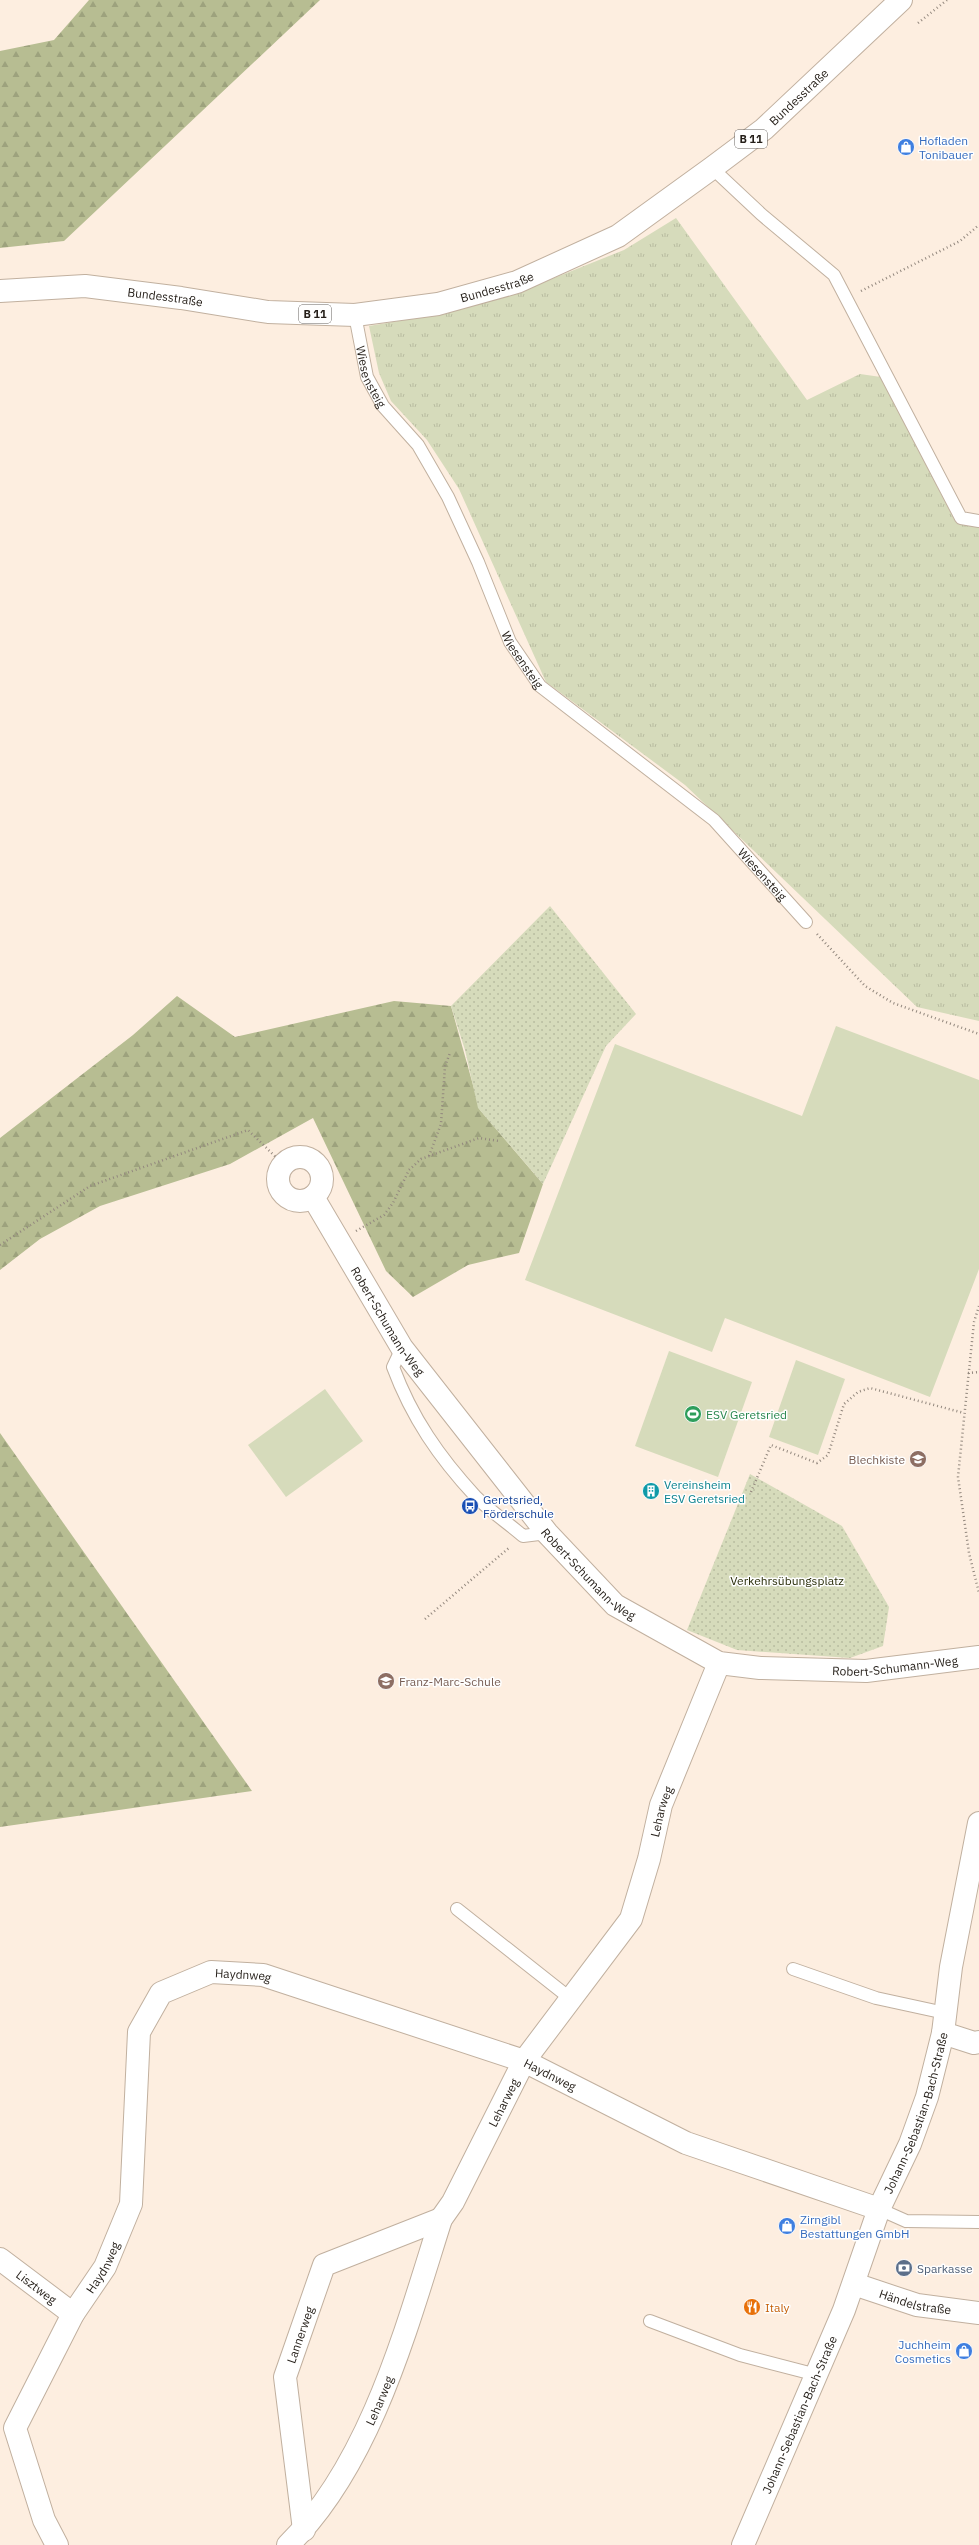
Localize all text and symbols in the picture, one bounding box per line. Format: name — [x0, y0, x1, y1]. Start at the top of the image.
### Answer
street label: Bundesstraße — [766, 65, 831, 128]
road number: B 11 — [735, 130, 767, 148]
place label: Hofladen Tonibauer — [919, 133, 973, 162]
shop icon: Hofladen Tonibauer — [896, 137, 916, 157]
street label: Bundesstraße — [458, 268, 536, 305]
street label: Bundesstraße — [127, 284, 204, 309]
road number: B 11 — [299, 305, 331, 323]
street label: Wiesensteig — [354, 344, 390, 411]
street label: Wiesensteig — [499, 629, 547, 692]
street label: Wiesensteig — [735, 845, 791, 904]
street label: Robert-Schumann-Weg — [348, 1264, 429, 1379]
sports icon: ESV Geretsried — [683, 1404, 703, 1424]
place label: ESV Geretsried — [706, 1407, 787, 1422]
school or university icon: Blechkiste — [908, 1449, 928, 1469]
place label: Blechkiste — [849, 1452, 905, 1467]
place label: Vereinsheim ESV Geretsried — [664, 1477, 745, 1506]
building icon: Vereinsheim ESV Geretsried — [641, 1481, 661, 1501]
place label: Geretsried, Förderschule — [483, 1492, 554, 1521]
bus stop icon: Geretsried, Förderschule — [460, 1496, 480, 1516]
street label: Robert-Schumann-Weg — [538, 1525, 639, 1623]
park label: Verkehrsübungsplatz — [730, 1573, 844, 1588]
street label: Robert-Schumann-Weg — [832, 1652, 959, 1679]
school or university icon: Franz-Marc-Schule — [376, 1671, 396, 1691]
place label: Franz-Marc-Schule — [399, 1674, 501, 1689]
street label: Leharweg — [647, 1783, 676, 1838]
street label: Haydnweg — [215, 1965, 274, 1985]
street label: Johann-Sebastian-Bach-Straße — [880, 2030, 950, 2196]
street label: Haydnweg — [522, 2055, 579, 2094]
street label: Leharweg — [485, 2075, 522, 2129]
place label: Zirngibl Bestattungen GmbH — [800, 2212, 910, 2241]
shop icon: Zirngibl Bestattungen GmbH — [777, 2216, 797, 2236]
street label: Haydnweg — [82, 2239, 122, 2296]
bank icon: Sparkasse — [894, 2258, 914, 2278]
place label: Sparkasse — [917, 2261, 973, 2276]
street label: Lisztweg — [14, 2267, 60, 2307]
street label: Händelstraße — [877, 2285, 952, 2317]
restaurant icon: Italy — [742, 2297, 762, 2317]
place label: Italy — [765, 2300, 790, 2315]
street label: Lannerweg — [283, 2304, 317, 2365]
street label: Johann-Sebastian-Bach-Straße — [759, 2333, 840, 2496]
place label: Juchheim Cosmetics — [895, 2337, 951, 2366]
shop icon: Juchheim Cosmetics — [954, 2341, 974, 2361]
street label: Leharweg — [362, 2373, 396, 2428]

